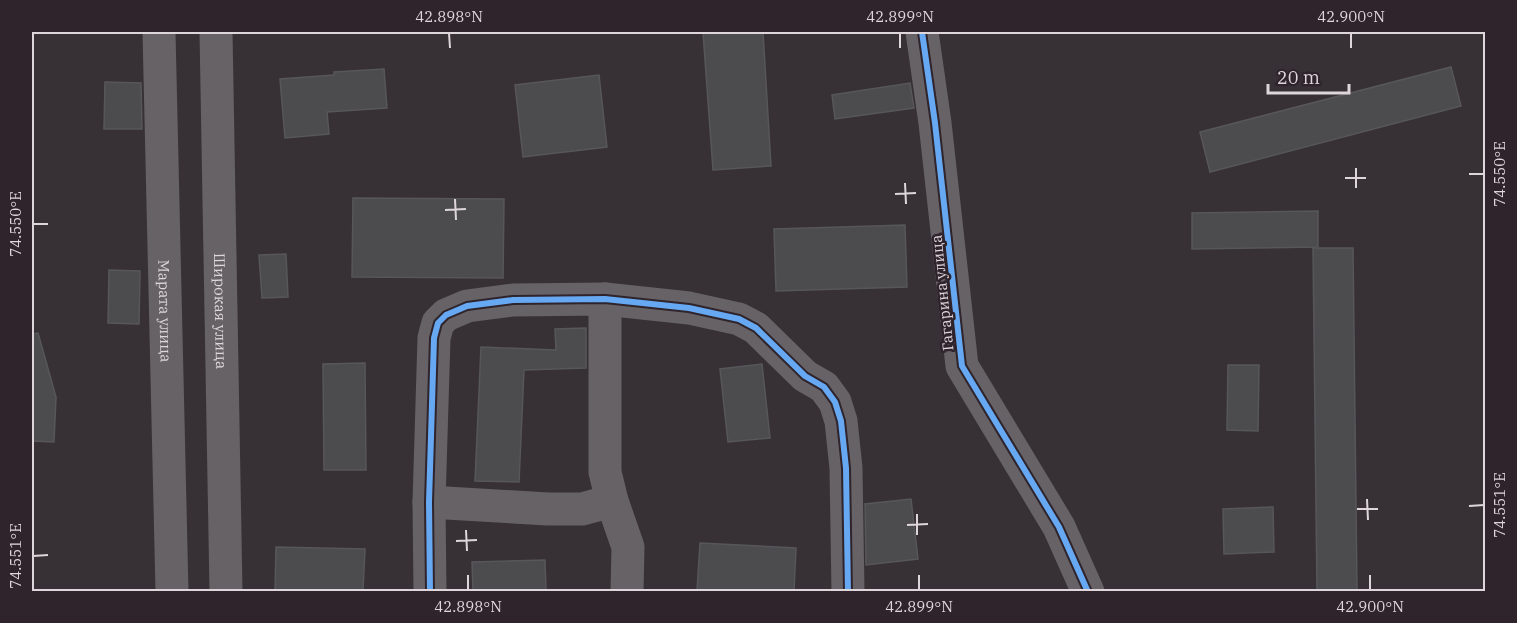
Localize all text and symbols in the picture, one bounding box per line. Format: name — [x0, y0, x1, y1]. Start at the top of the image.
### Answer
text: 42.898°N — [415, 7, 483, 26]
text: 42.899°N — [866, 7, 934, 26]
text: 42.900°N — [1317, 7, 1385, 26]
scale bar — [1268, 57, 1349, 95]
text: 20 m — [1277, 66, 1320, 89]
text: 74.550°E — [1490, 141, 1509, 207]
text: 74.550°E — [6, 191, 25, 257]
street label: Гагарина улица — [926, 234, 958, 352]
street label: Широкая улица — [210, 253, 232, 369]
street label: Марата улица — [155, 259, 176, 362]
text: 74.551°E — [1490, 472, 1509, 538]
text: 74.551°E — [6, 523, 25, 589]
text: 42.898°N — [434, 597, 502, 616]
text: 42.899°N — [885, 597, 953, 616]
text: 42.900°N — [1336, 597, 1404, 616]

